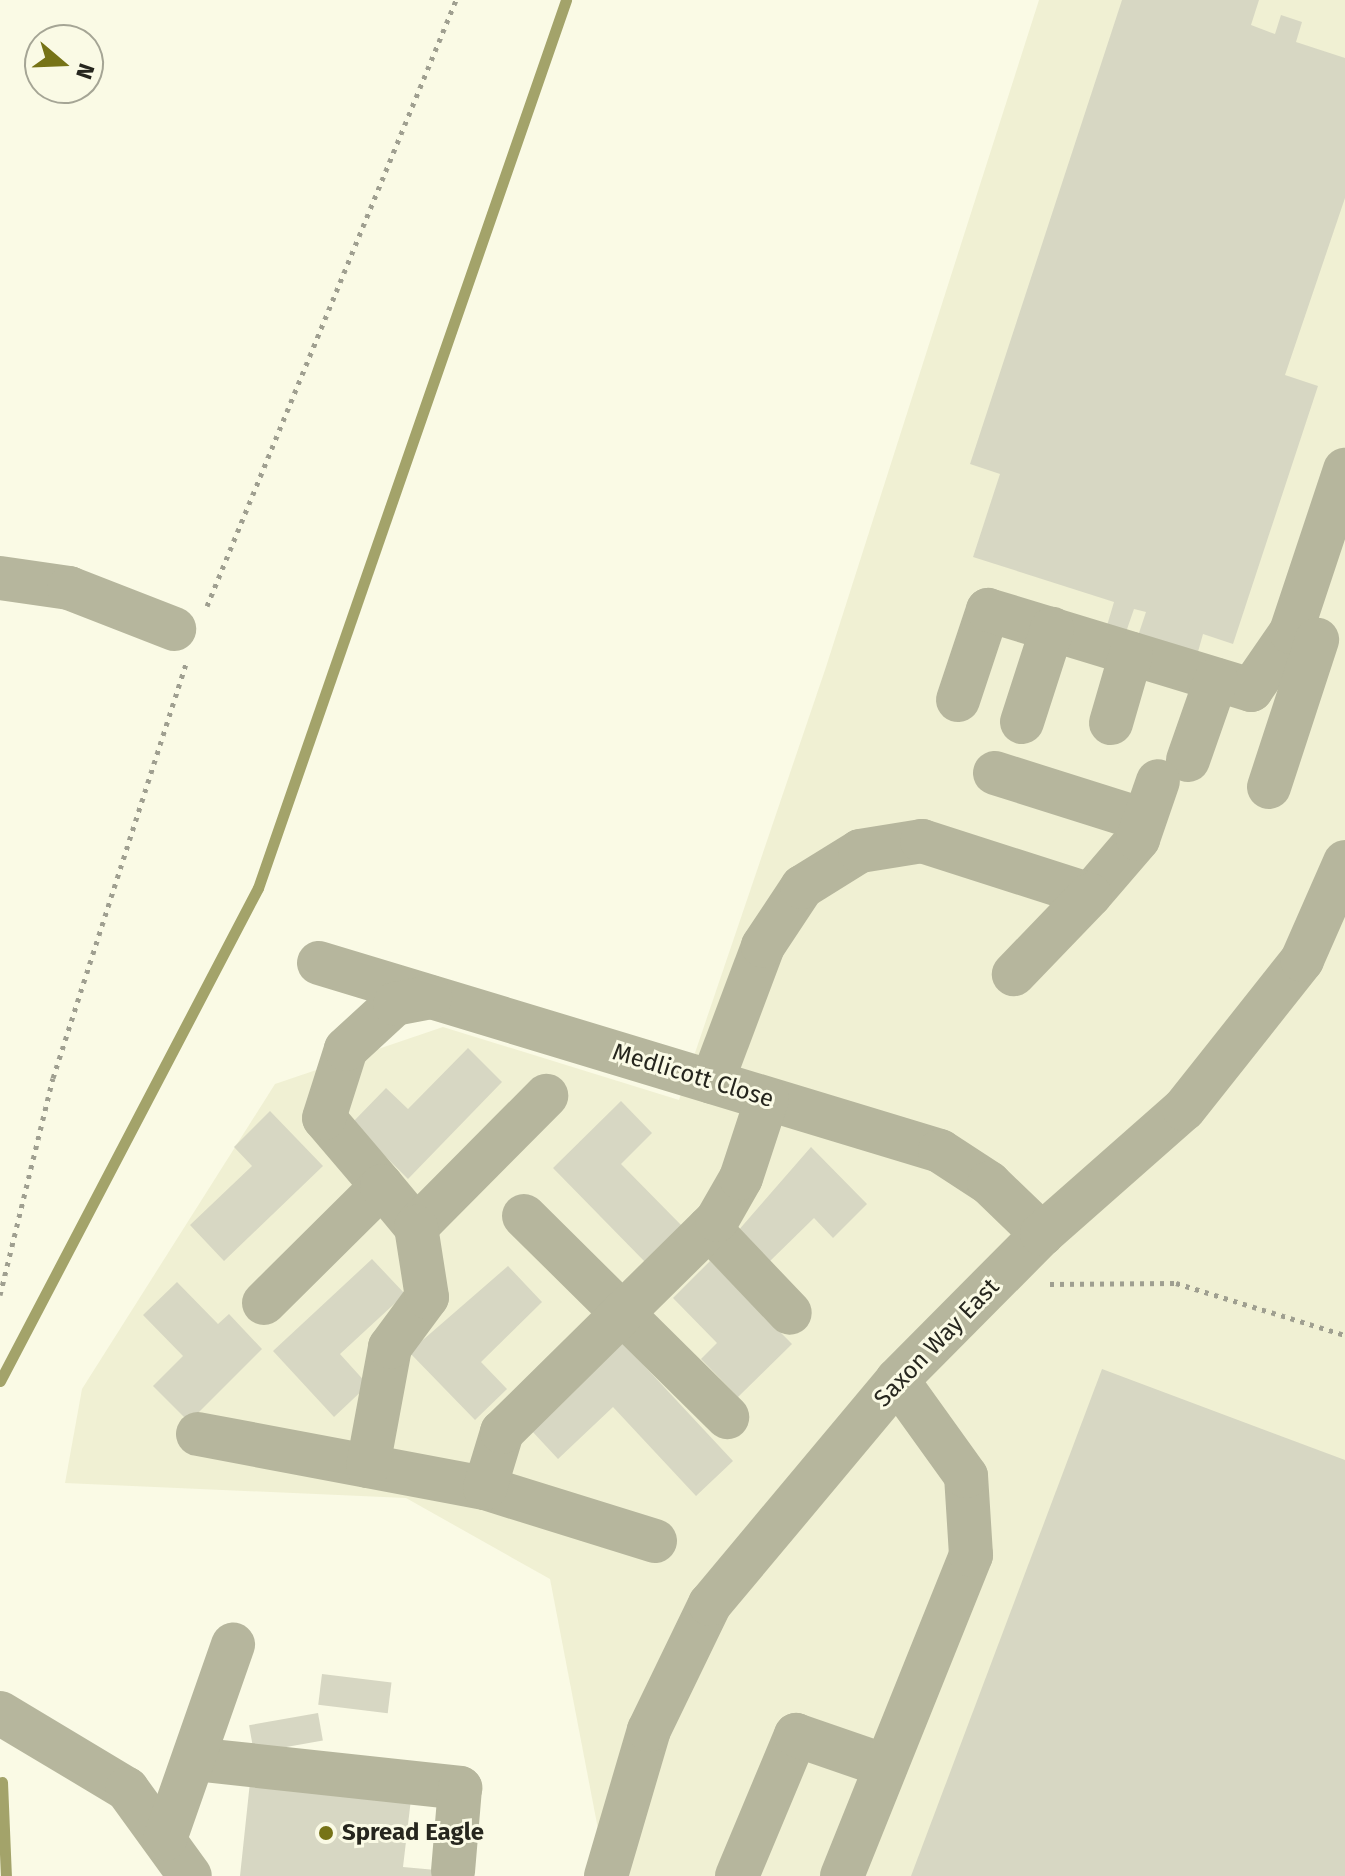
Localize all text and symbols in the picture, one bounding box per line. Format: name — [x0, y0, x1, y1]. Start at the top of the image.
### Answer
north arrow — [24, 24, 104, 104]
text: N — [70, 60, 100, 83]
street label: Medlicott Close — [609, 1038, 777, 1114]
street label: Saxon Way East — [869, 1273, 1005, 1413]
place label: Spread Eagle — [342, 1819, 484, 1847]
marker: Spread Eagle — [317, 1824, 335, 1842]

